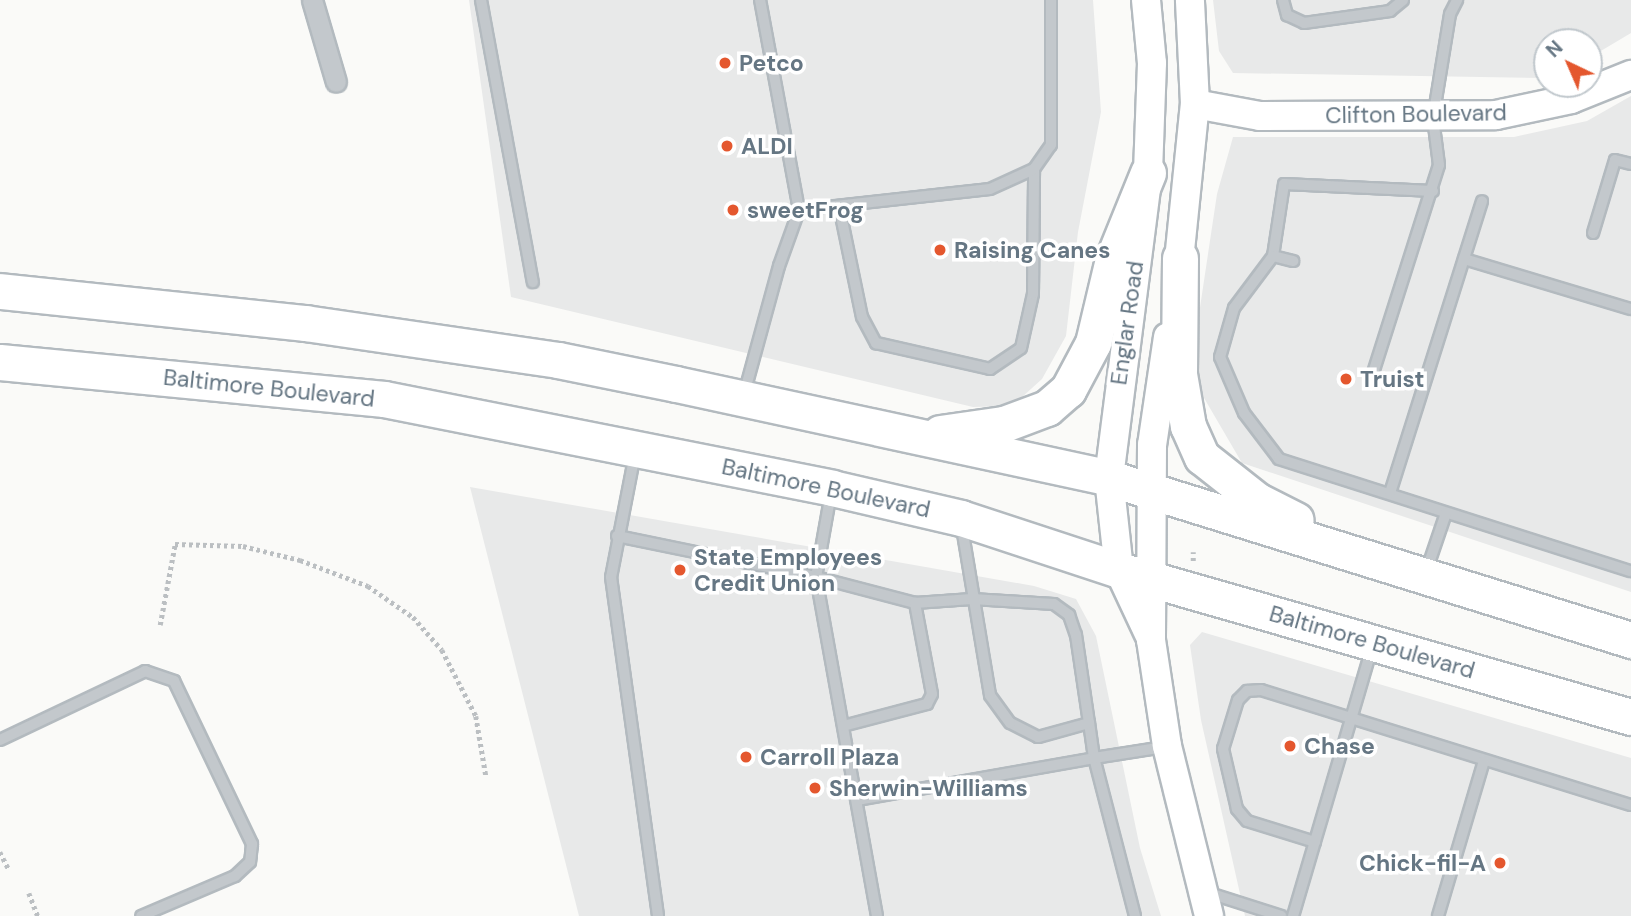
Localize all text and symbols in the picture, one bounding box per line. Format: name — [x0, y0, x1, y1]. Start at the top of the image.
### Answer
north arrow — [1533, 28, 1603, 98]
text: N — [1541, 35, 1568, 63]
place label: Petco — [739, 49, 804, 77]
marker: Petco — [717, 55, 733, 71]
street label: Clifton Boulevard — [1325, 99, 1507, 129]
place label: ALDI — [741, 132, 793, 160]
marker: ALDI — [719, 138, 735, 154]
place label: sweetFrog — [747, 196, 864, 224]
marker: sweetFrog — [725, 202, 741, 218]
place label: Raising Canes — [954, 236, 1110, 264]
marker: Raising Canes — [932, 242, 948, 258]
street label: Englar Road — [1105, 259, 1149, 387]
street label: Baltimore Boulevard — [162, 363, 376, 413]
place label: Truist — [1360, 365, 1424, 393]
marker: Truist — [1338, 371, 1354, 387]
street label: Baltimore Boulevard — [719, 452, 933, 524]
place label: State Employees Credit Union — [694, 543, 882, 597]
marker: State Employees Credit Union — [672, 562, 688, 578]
street label: Baltimore Boulevard — [1266, 599, 1478, 685]
place label: Chase — [1304, 732, 1375, 760]
marker: Chase — [1282, 738, 1298, 754]
place label: Carroll Plaza — [760, 743, 899, 771]
marker: Carroll Plaza — [738, 749, 754, 765]
place label: Sherwin-Williams — [829, 774, 1028, 802]
marker: Sherwin-Williams — [807, 780, 823, 796]
place label: Chick-fil-A — [1359, 849, 1486, 877]
marker: Chick-fil-A — [1492, 855, 1508, 871]

